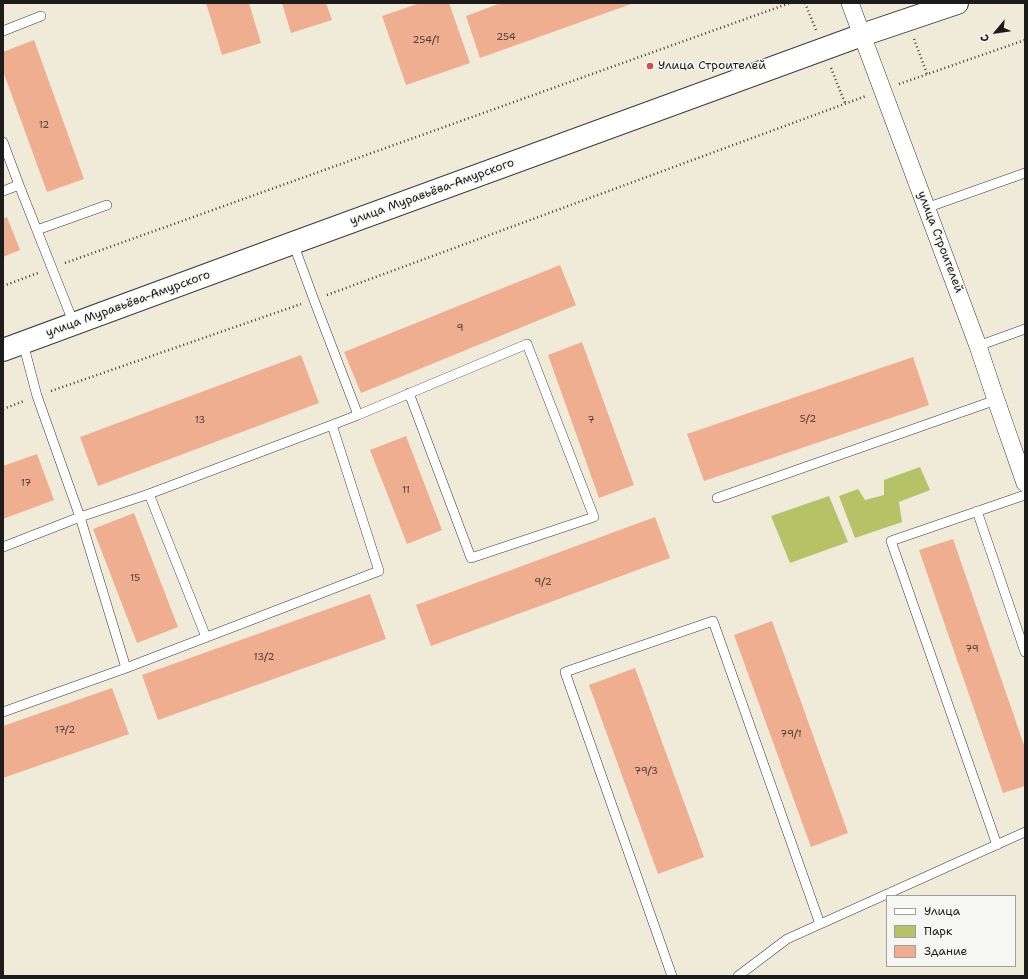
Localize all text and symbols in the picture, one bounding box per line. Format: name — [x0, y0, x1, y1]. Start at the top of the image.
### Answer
north arrow — [976, 12, 1016, 52]
house number: 254 — [496, 31, 516, 43]
text: С — [977, 31, 993, 45]
house number: 254/1 — [412, 34, 440, 46]
place label: Улица Строителей — [658, 59, 766, 73]
marker: Улица Строителей — [645, 61, 655, 71]
house number: 12 — [39, 119, 49, 131]
street label: улица Муравьёва-Амурского — [348, 156, 516, 228]
street label: улица Строителей — [914, 189, 966, 295]
street label: улица Муравьёва-Амурского — [44, 268, 212, 340]
house number: 9 — [457, 322, 463, 334]
house number: 5/2 — [800, 413, 816, 425]
house number: 13 — [195, 414, 205, 426]
house number: 7 — [588, 414, 594, 426]
house number: 17 — [21, 477, 31, 489]
house number: 11 — [402, 484, 410, 496]
house number: 15 — [130, 572, 140, 584]
house number: 9/2 — [534, 576, 552, 588]
house number: 79 — [965, 643, 979, 655]
house number: 13/2 — [254, 651, 274, 663]
house number: 17/2 — [55, 724, 75, 736]
house number: 79/1 — [780, 728, 802, 740]
house number: 79/3 — [634, 765, 658, 777]
legend — [886, 895, 1016, 967]
text: Улица — [924, 903, 960, 919]
text: Парк — [924, 923, 952, 939]
text: Здание — [924, 943, 967, 959]

